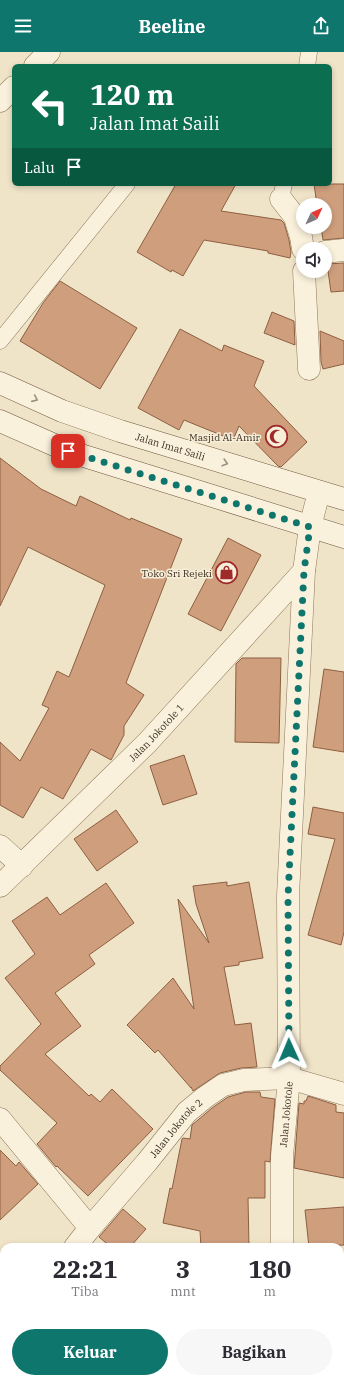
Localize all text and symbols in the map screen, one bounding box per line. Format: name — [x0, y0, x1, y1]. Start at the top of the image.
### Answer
icon: menu — [12, 15, 34, 37]
text: Beeline — [138, 15, 206, 38]
icon: share — [310, 15, 332, 37]
text: 120 m — [90, 76, 174, 113]
icon: left — [24, 80, 76, 132]
text: Jalan Imat Saili — [90, 112, 220, 135]
icon: arrive — [63, 156, 85, 178]
text: Lalu — [24, 158, 55, 177]
north arrow — [296, 198, 332, 234]
map controls — [296, 198, 332, 278]
button: sound — [296, 242, 332, 278]
one-way arrow — [32, 395, 39, 403]
mosque icon: Masjid Al-Amir — [263, 424, 289, 450]
street label: Jalan Imat Saili — [134, 430, 207, 463]
place label: Masjid Al-Amir — [189, 431, 261, 444]
pin — [51, 434, 85, 468]
icon: arrive — [57, 440, 79, 462]
one-way arrow — [221, 458, 228, 467]
shop icon: Toko Sri Rejeki — [214, 560, 240, 586]
place label: Toko Sri Rejeki — [142, 567, 212, 580]
street label: Jalan Jokotole 1 — [126, 701, 187, 764]
position arrow — [268, 1029, 310, 1071]
street label: Jalan Jokotole — [277, 1081, 296, 1148]
street label: Jalan Jokotole 2 — [147, 1096, 205, 1160]
text: 22:21 — [53, 1253, 118, 1285]
text: 3 — [176, 1253, 190, 1285]
text: 180 — [248, 1253, 291, 1285]
text: Tiba — [71, 1283, 99, 1300]
text: mnt — [170, 1283, 195, 1300]
text: m — [264, 1283, 276, 1300]
button: Keluar — [12, 1329, 168, 1375]
button: Bagikan — [176, 1329, 332, 1375]

